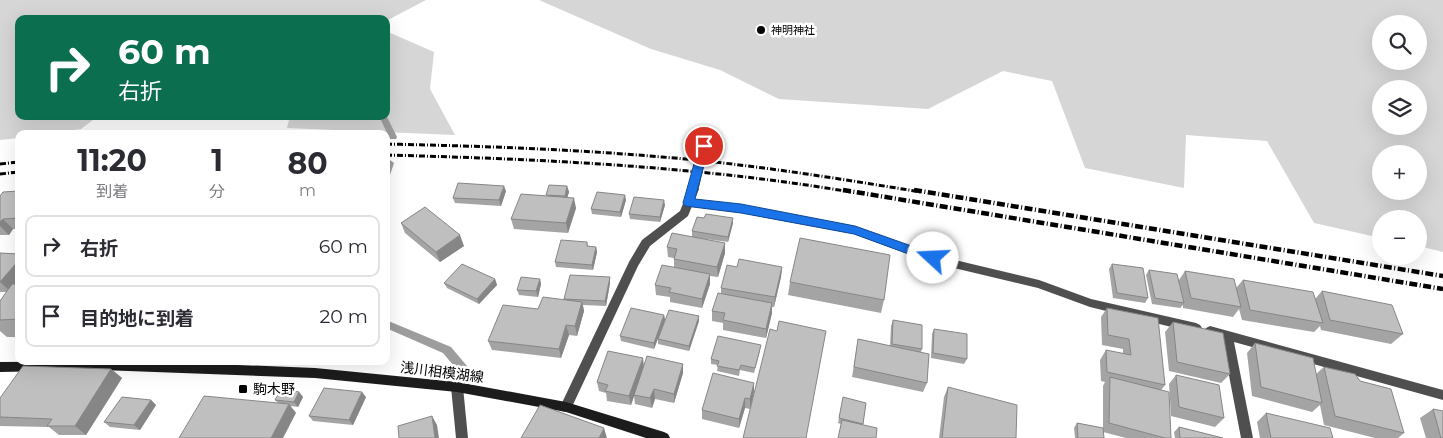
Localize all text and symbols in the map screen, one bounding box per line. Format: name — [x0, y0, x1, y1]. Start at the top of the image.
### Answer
map controls — [1372, 15, 1427, 265]
button: search — [1372, 15, 1427, 70]
place label: 神明神社 — [771, 23, 815, 37]
marker: 神明神社 — [755, 24, 767, 36]
text: 60 m — [118, 30, 211, 73]
icon: right — [35, 35, 100, 100]
text: 右折 — [118, 78, 162, 105]
button: layers — [1372, 80, 1427, 135]
pin — [683, 125, 725, 167]
icon: arrive — [690, 132, 718, 160]
text: 11:20 — [77, 142, 147, 179]
text: 1 — [211, 142, 223, 179]
text: 80 — [287, 145, 328, 182]
button: + — [1372, 145, 1427, 200]
text: m — [299, 181, 316, 200]
text: 到着 — [96, 182, 128, 201]
text: 分 — [209, 182, 225, 201]
button: − — [1372, 210, 1427, 265]
position arrow — [906, 231, 958, 283]
icon: right — [37, 232, 65, 260]
text: 60 m — [319, 235, 368, 258]
text: 右折 — [80, 237, 118, 260]
icon: arrive — [37, 302, 65, 330]
text: 20 m — [320, 305, 368, 328]
text: 目的地に到着 — [80, 307, 194, 330]
street label: 浅川相模湖線 — [399, 358, 485, 386]
place label: 駒木野 — [253, 380, 295, 398]
marker: 駒木野 — [237, 383, 249, 395]

